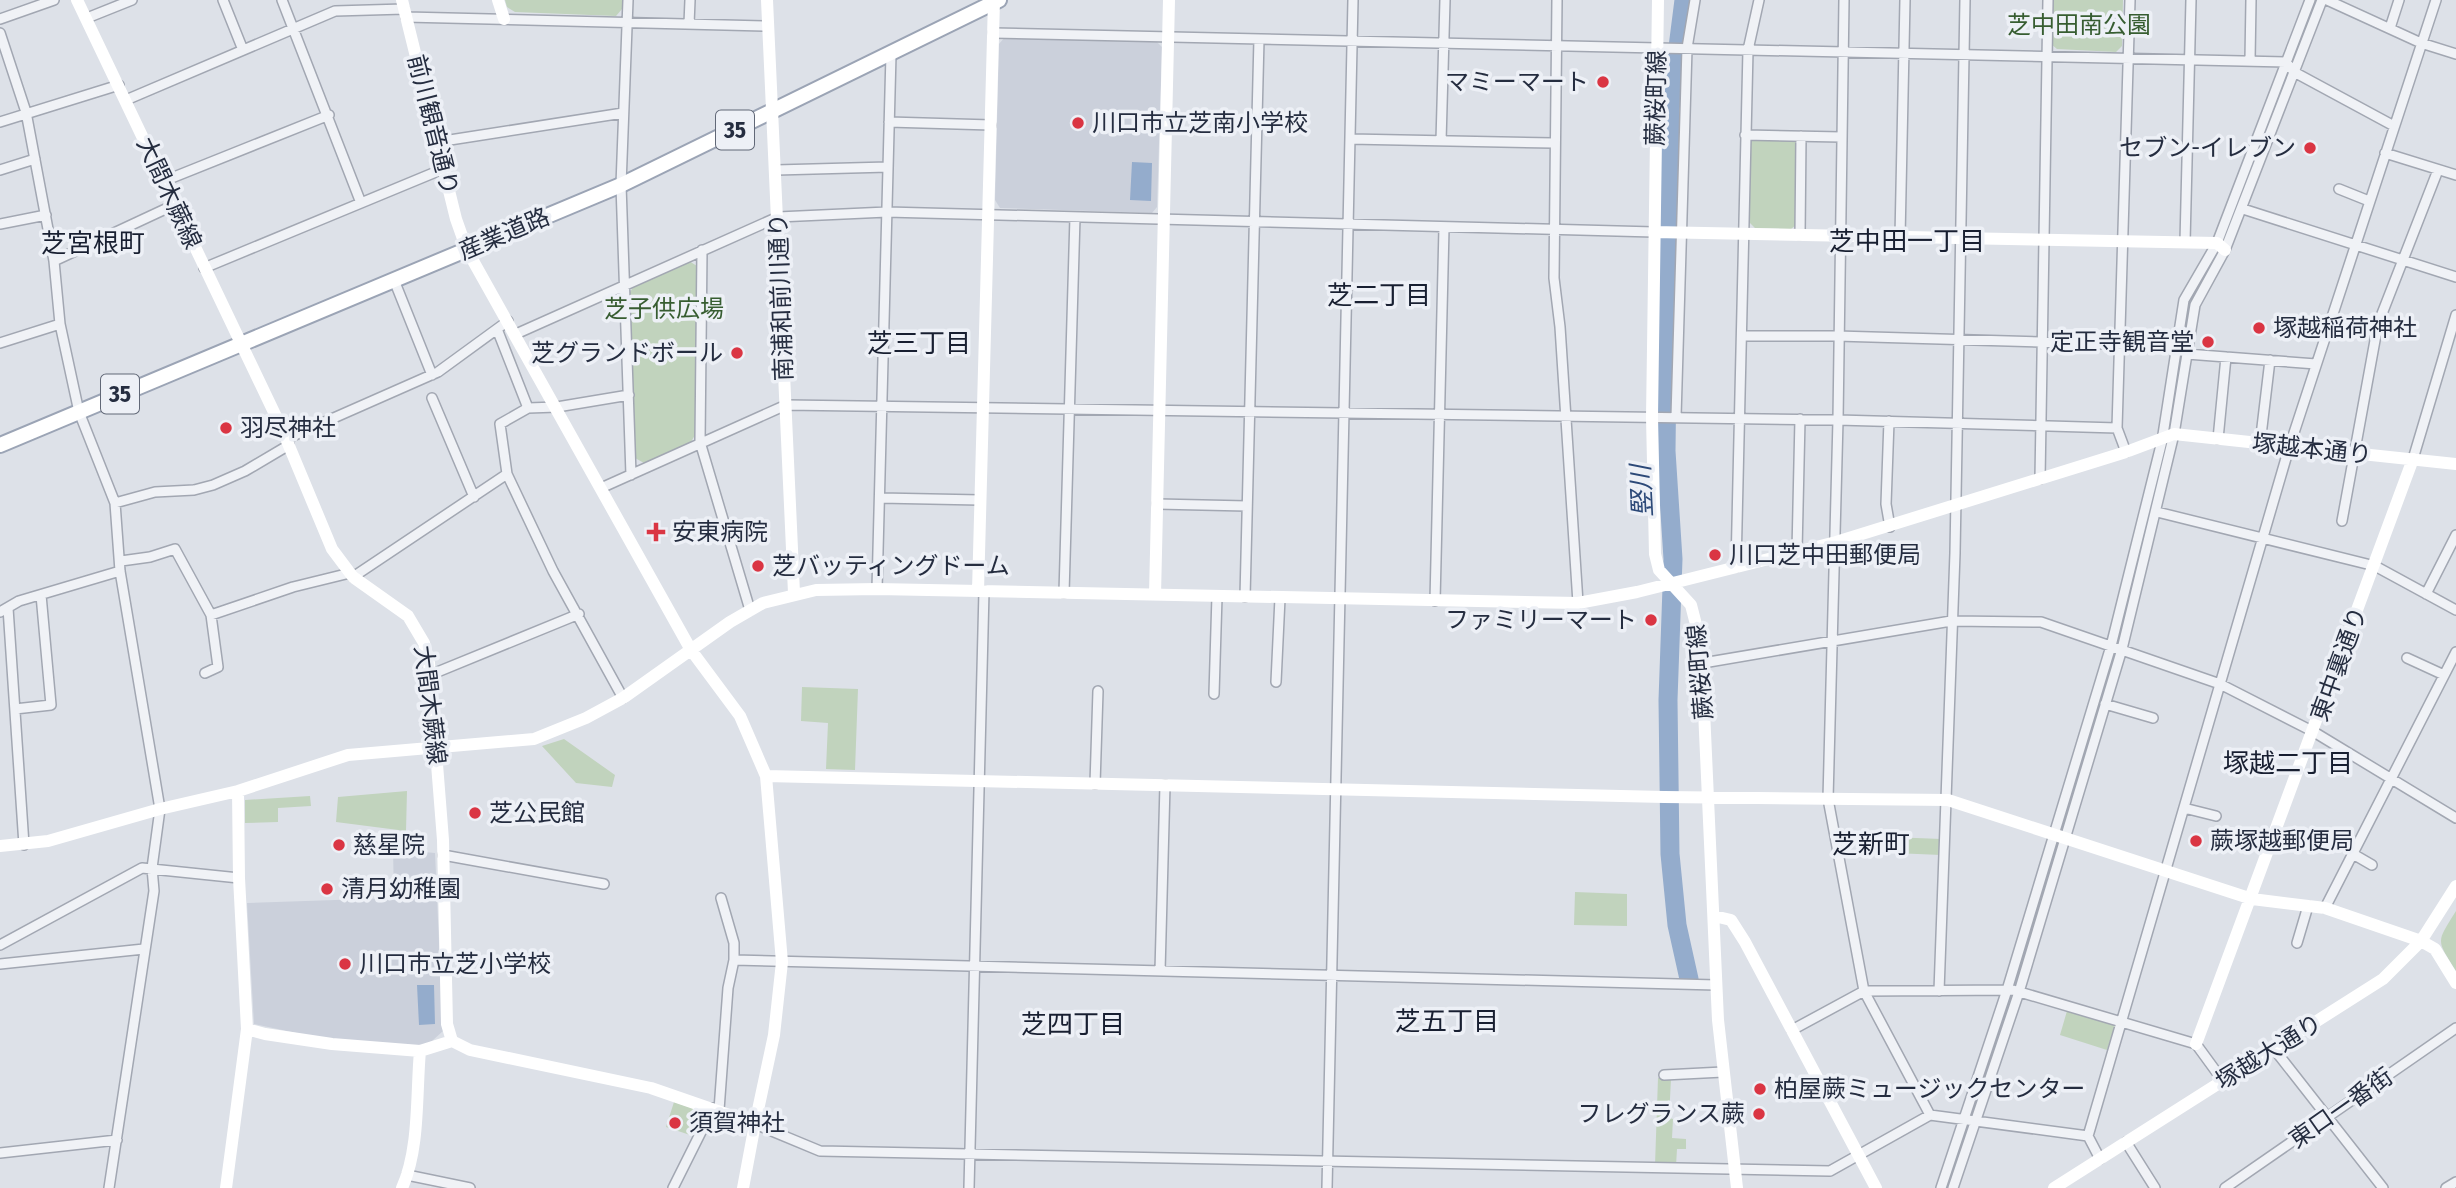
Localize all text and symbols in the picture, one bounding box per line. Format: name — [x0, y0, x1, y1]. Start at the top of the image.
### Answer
park label: 芝中田南公園 — [2007, 11, 2151, 39]
street label: 蕨桜町線 — [1641, 50, 1671, 146]
street label: 前川観音通り — [402, 52, 464, 198]
place label: マミーマート — [1445, 68, 1589, 96]
marker: マミーマート — [1595, 74, 1611, 90]
place label: 川口市立芝南小学校 — [1092, 109, 1308, 137]
road number: 35 — [716, 111, 754, 150]
marker: 川口市立芝南小学校 — [1070, 115, 1086, 131]
street label: 大間木蕨線 — [131, 133, 207, 253]
place label: セブン-イレブン — [2119, 134, 2296, 162]
marker: セブン-イレブン — [2302, 140, 2318, 156]
street label: 産業道路 — [454, 202, 554, 266]
street label: 南浦和前川通り — [764, 213, 798, 381]
district label: 芝中田一丁目 — [1829, 226, 1985, 257]
district label: 芝宮根町 — [41, 228, 145, 259]
district label: 芝二丁目 — [1327, 280, 1431, 311]
park label: 芝子供広場 — [604, 295, 724, 323]
place label: 塚越稲荷神社 — [2273, 314, 2417, 342]
marker: 塚越稲荷神社 — [2251, 320, 2267, 336]
district label: 芝三丁目 — [867, 328, 971, 359]
place label: 定正寺観音堂 — [2050, 328, 2194, 356]
marker: 定正寺観音堂 — [2200, 334, 2216, 350]
place label: 芝グランドボール — [531, 339, 723, 367]
marker: 芝グランドボール — [729, 345, 745, 361]
road number: 35 — [101, 374, 139, 414]
place label: 羽尽神社 — [240, 414, 336, 442]
marker: 羽尽神社 — [218, 420, 234, 436]
street label: 塚越本通り — [2251, 429, 2373, 469]
water label: 竪川 — [1625, 461, 1659, 518]
place label: 安東病院 — [672, 518, 768, 546]
marker: 安東病院 — [646, 522, 666, 542]
place label: 川口芝中田郵便局 — [1729, 541, 1921, 569]
marker: 川口芝中田郵便局 — [1707, 547, 1723, 563]
place label: 芝バッティングドーム — [772, 552, 1010, 580]
marker: 芝バッティングドーム — [750, 558, 766, 574]
street label: 東中裏通り — [2305, 603, 2373, 725]
place label: ファミリーマート — [1445, 606, 1637, 634]
marker: ファミリーマート — [1643, 612, 1659, 628]
street label: 蕨桜町線 — [1682, 623, 1718, 721]
street label: 大間木蕨線 — [409, 644, 451, 766]
district label: 塚越二丁目 — [2223, 748, 2353, 779]
place label: 芝公民館 — [489, 799, 585, 827]
marker: 芝公民館 — [467, 805, 483, 821]
place label: 蕨塚越郵便局 — [2210, 827, 2354, 855]
district label: 芝新町 — [1832, 829, 1910, 860]
place label: 慈星院 — [353, 831, 425, 859]
marker: 蕨塚越郵便局 — [2188, 833, 2204, 849]
marker: 慈星院 — [331, 837, 347, 853]
place label: 清月幼稚園 — [341, 875, 461, 903]
marker: 清月幼稚園 — [319, 881, 335, 897]
place label: 川口市立芝小学校 — [359, 950, 551, 978]
marker: 川口市立芝小学校 — [337, 956, 353, 972]
district label: 芝五丁目 — [1395, 1006, 1499, 1037]
street label: 塚越大通り — [2211, 1008, 2327, 1096]
district label: 芝四丁目 — [1021, 1009, 1125, 1040]
street label: 東口一番街 — [2284, 1062, 2398, 1154]
place label: 柏屋蕨ミュージックセンター — [1774, 1075, 2086, 1103]
marker: 柏屋蕨ミュージックセンター — [1752, 1081, 1768, 1097]
place label: フレグランス蕨 — [1577, 1100, 1745, 1128]
marker: フレグランス蕨 — [1751, 1106, 1767, 1122]
place label: 須賀神社 — [689, 1109, 785, 1137]
marker: 須賀神社 — [667, 1115, 683, 1131]

